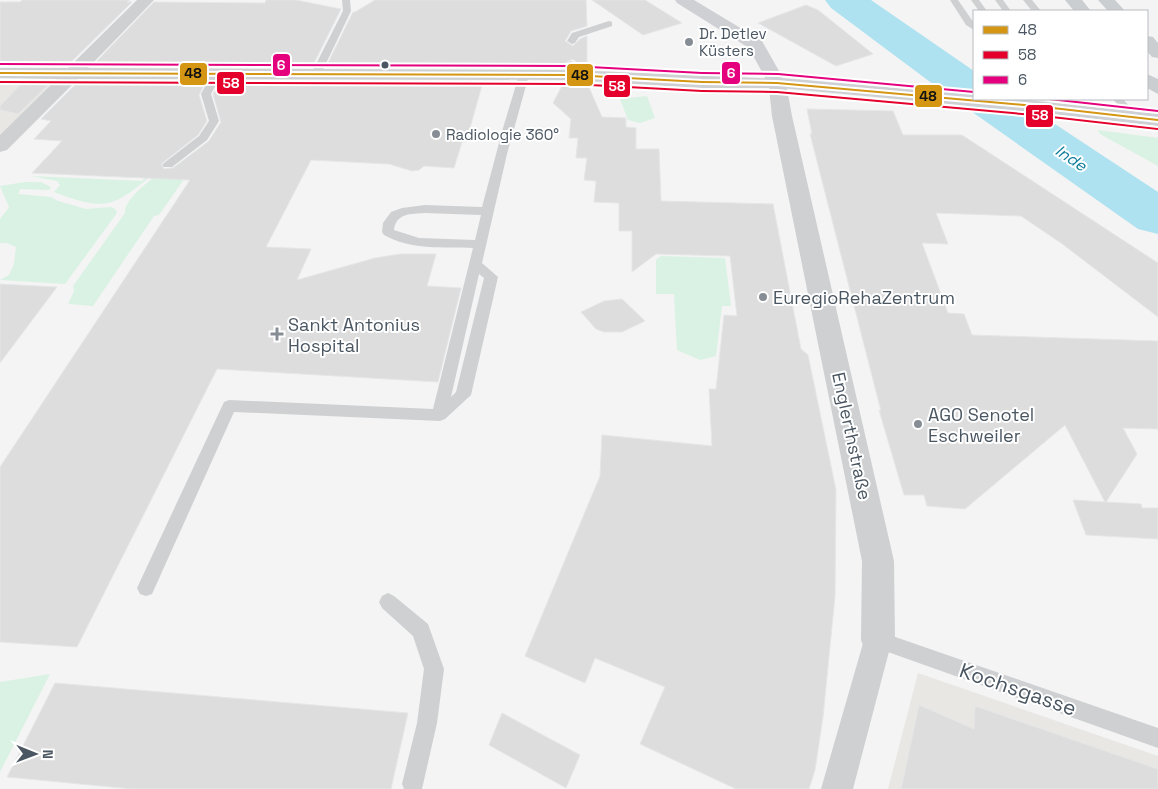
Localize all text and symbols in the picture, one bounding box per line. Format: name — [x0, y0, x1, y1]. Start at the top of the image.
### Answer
legend — [973, 10, 1148, 100]
text: 48 — [1018, 20, 1037, 39]
place label: Dr. Detlev Küsters — [699, 24, 767, 60]
marker: Dr. Detlev Küsters — [683, 36, 695, 48]
text: 58 — [1018, 45, 1036, 64]
line badge: 6 — [272, 53, 291, 77]
text: 6 — [277, 56, 286, 74]
unlabelled marker — [380, 60, 390, 70]
line badge: 6 — [721, 61, 741, 85]
line badge: 48 — [179, 62, 208, 86]
line badge: 48 — [566, 63, 594, 87]
text: 48 — [184, 64, 202, 82]
text: 6 — [727, 64, 736, 82]
text: 48 — [571, 66, 589, 84]
text: 6 — [1018, 70, 1027, 89]
line badge: 58 — [216, 71, 245, 95]
text: 58 — [223, 74, 240, 92]
line badge: 58 — [603, 74, 631, 98]
text: 58 — [609, 77, 626, 95]
line badge: 48 — [914, 84, 943, 108]
text: 48 — [919, 87, 937, 105]
line badge: 58 — [1025, 104, 1054, 128]
text: 58 — [1032, 106, 1049, 124]
place label: Radiologie 360° — [446, 125, 559, 144]
marker: Radiologie 360° — [430, 128, 442, 140]
water label: Inde — [1051, 140, 1091, 176]
place label: EuregioRehaZentrum — [773, 286, 955, 309]
marker: EuregioRehaZentrum — [757, 291, 769, 303]
place label: Sankt Antonius Hospital — [288, 313, 420, 357]
marker: Sankt Antonius Hospital — [270, 327, 284, 341]
street label: Englerthstraße — [827, 370, 877, 502]
place label: AGO Senotel Eschweiler — [928, 403, 1034, 447]
marker: AGO Senotel Eschweiler — [912, 418, 924, 430]
street label: Kochsgasse — [956, 656, 1080, 722]
north arrow — [10, 729, 60, 779]
text: N — [39, 749, 57, 759]

